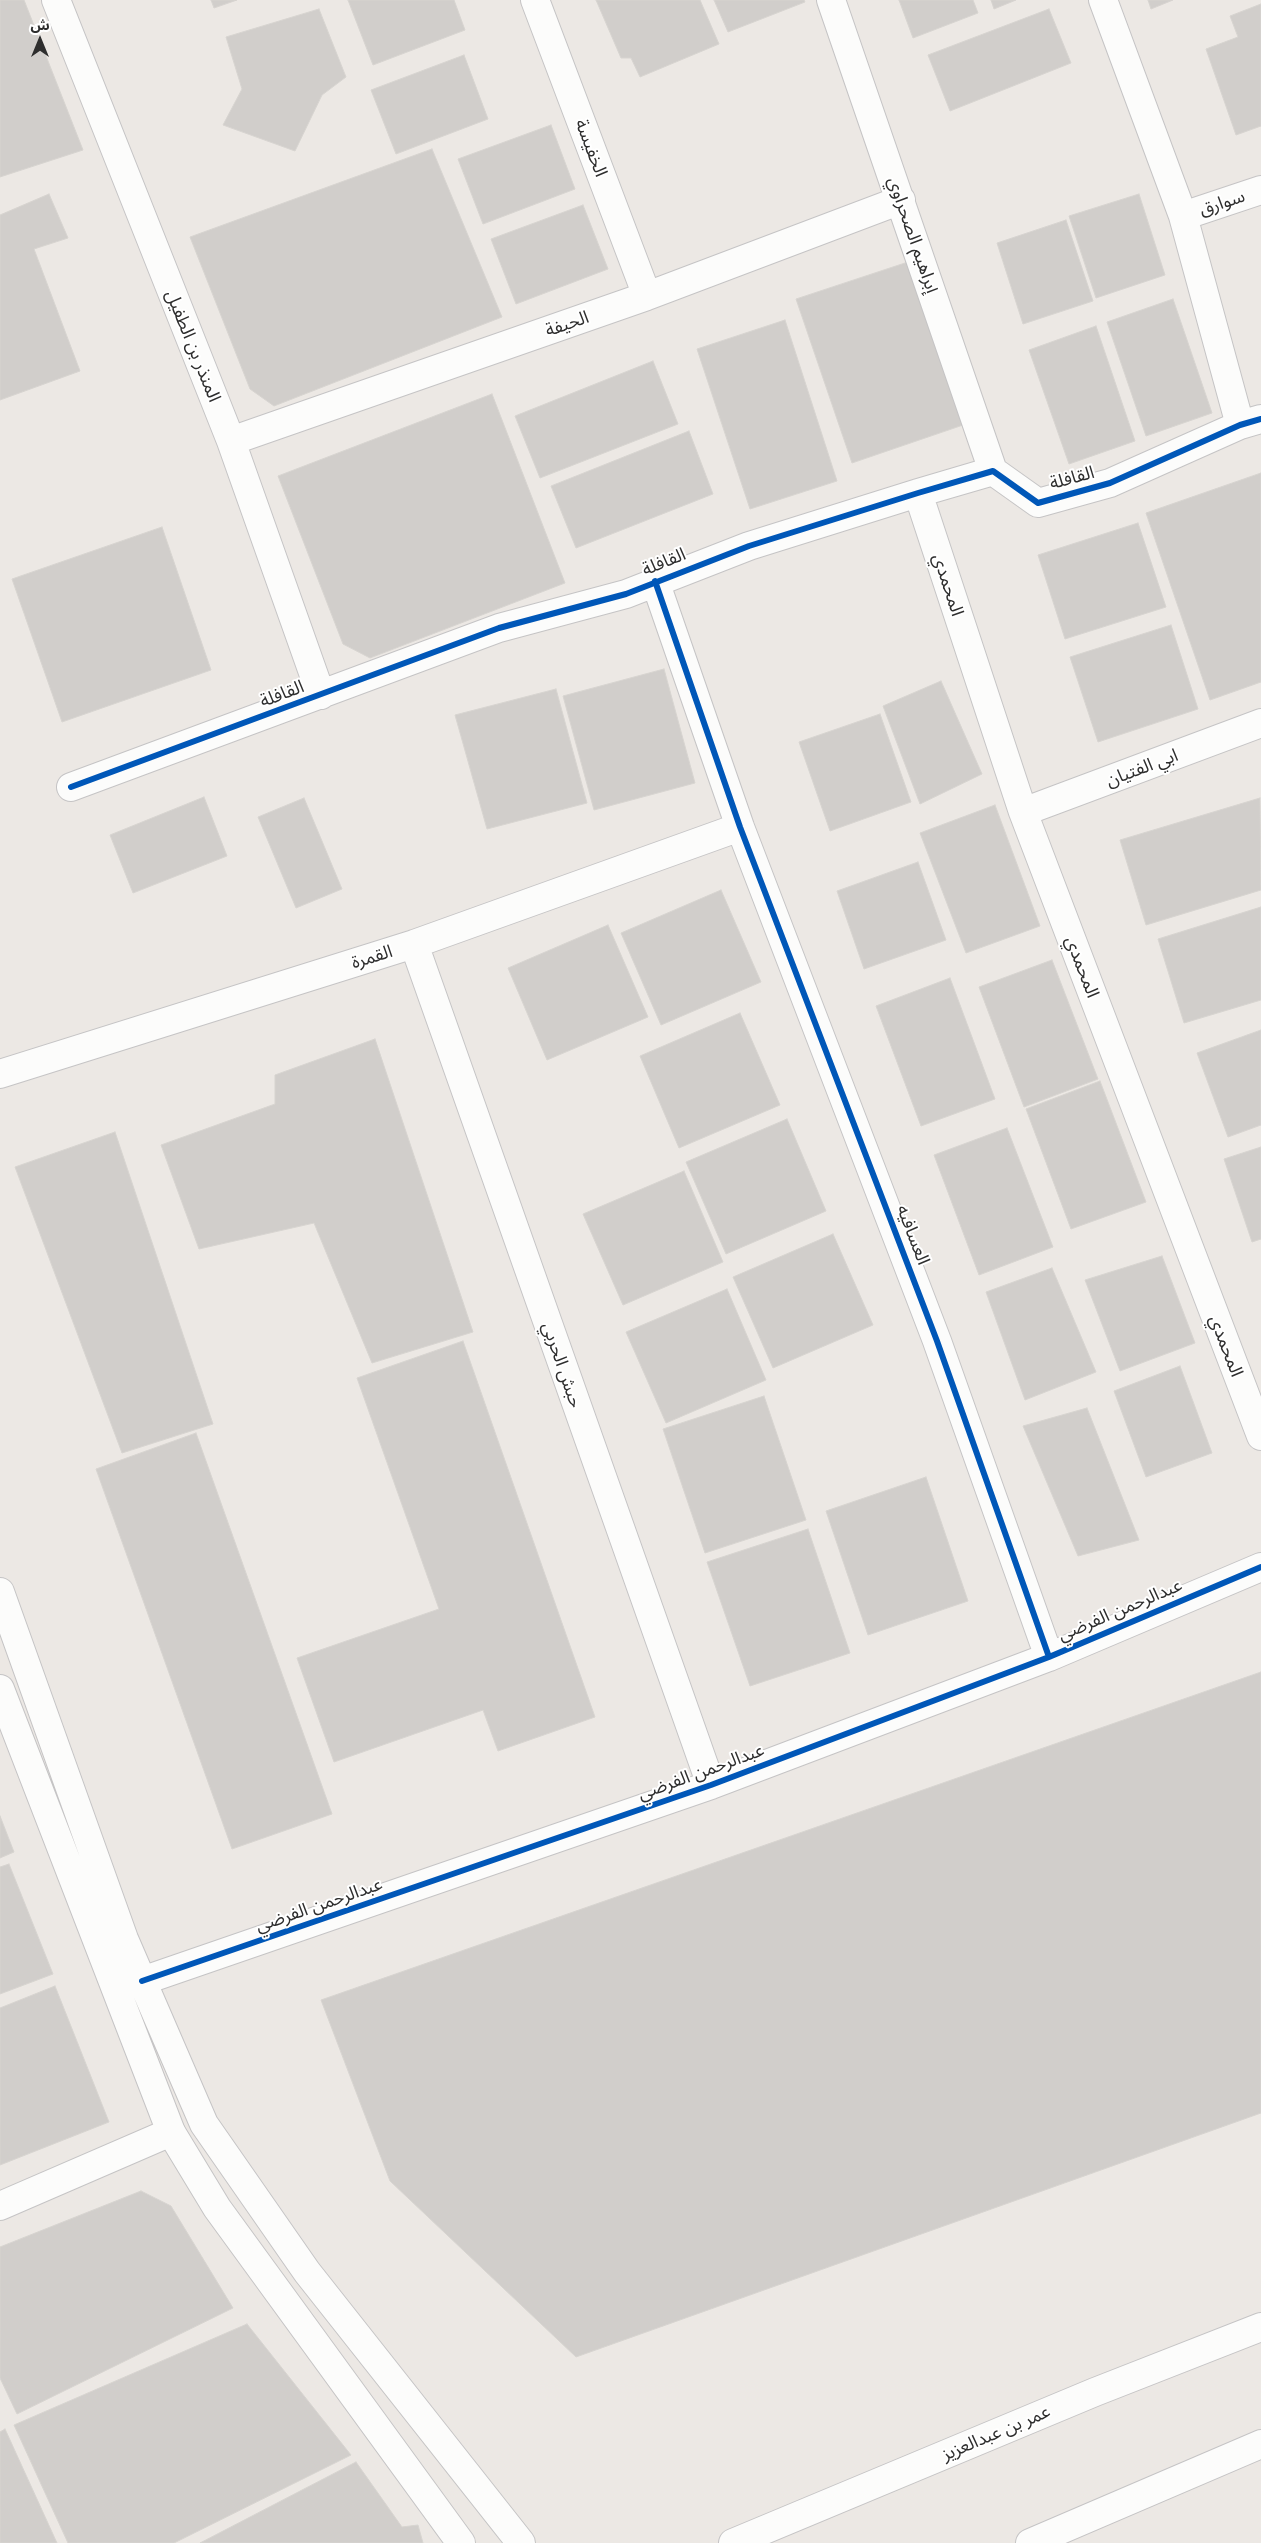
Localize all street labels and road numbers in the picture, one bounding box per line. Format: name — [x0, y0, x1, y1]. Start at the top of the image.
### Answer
street label: الخفيسة — [570, 116, 612, 180]
street label: إبراهيم الصحراوي — [883, 174, 943, 296]
street label: سوارق — [1196, 185, 1248, 221]
street label: المنذر بن الطفيل — [161, 287, 225, 405]
street label: الحيفة — [542, 306, 592, 342]
street label: القافلة — [1047, 462, 1097, 494]
street label: القافلة — [639, 544, 689, 580]
street label: المحمدي — [928, 551, 968, 619]
street label: القافلة — [257, 676, 307, 712]
street label: ابي الفتيان — [1103, 744, 1181, 792]
street label: المحمدي — [1060, 933, 1104, 1001]
street label: القمرة — [349, 941, 395, 973]
street label: العسافيه — [892, 1202, 934, 1268]
street label: المحمدي — [1204, 1312, 1248, 1380]
street label: حبش الحربي — [537, 1319, 587, 1411]
street label: عبدالرحمن الفرضي — [1055, 1574, 1185, 1646]
street label: عبدالرحمن الفرضي — [635, 1739, 767, 1805]
street label: عبدالرحمن الفرضي — [253, 1873, 385, 1937]
street label: عمر بن عبدالعزيز — [939, 2400, 1053, 2466]

